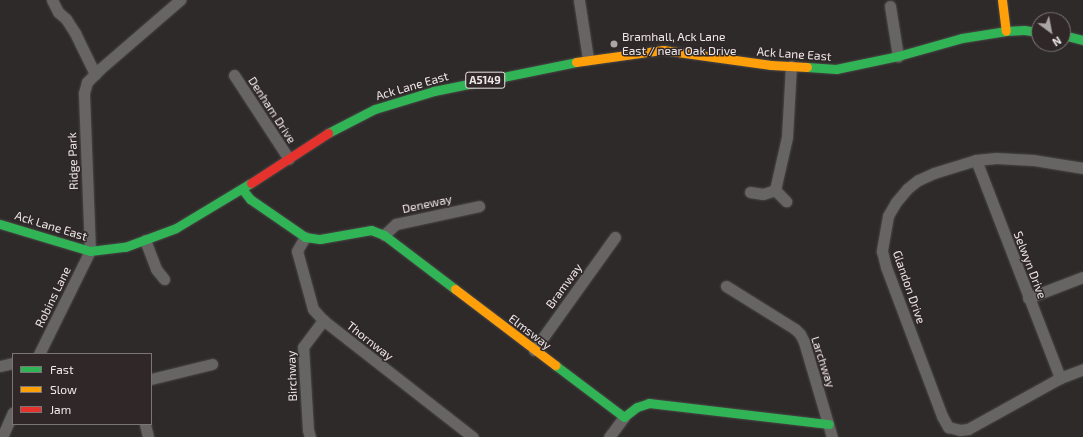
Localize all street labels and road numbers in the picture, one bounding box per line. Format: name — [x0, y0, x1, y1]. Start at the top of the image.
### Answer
street label: Ack Lane East — [756, 44, 832, 64]
street label: Ack Lane East — [374, 69, 450, 103]
road number: A5149 — [465, 71, 505, 89]
street label: Denham Drive — [245, 74, 299, 146]
street label: Ridge Park — [65, 132, 81, 190]
street label: Deneway — [401, 192, 453, 216]
street label: Ack Lane East — [13, 208, 89, 244]
street label: Selwyn Drive — [1011, 229, 1049, 301]
street label: Glandon Drive — [890, 248, 928, 326]
street label: Bramway — [543, 261, 585, 311]
street label: Robins Lane — [32, 264, 74, 330]
street label: Elmsway — [506, 311, 554, 353]
street label: Thornway — [344, 318, 396, 364]
street label: Larchway — [808, 335, 838, 389]
street label: Birchway — [284, 350, 300, 402]

